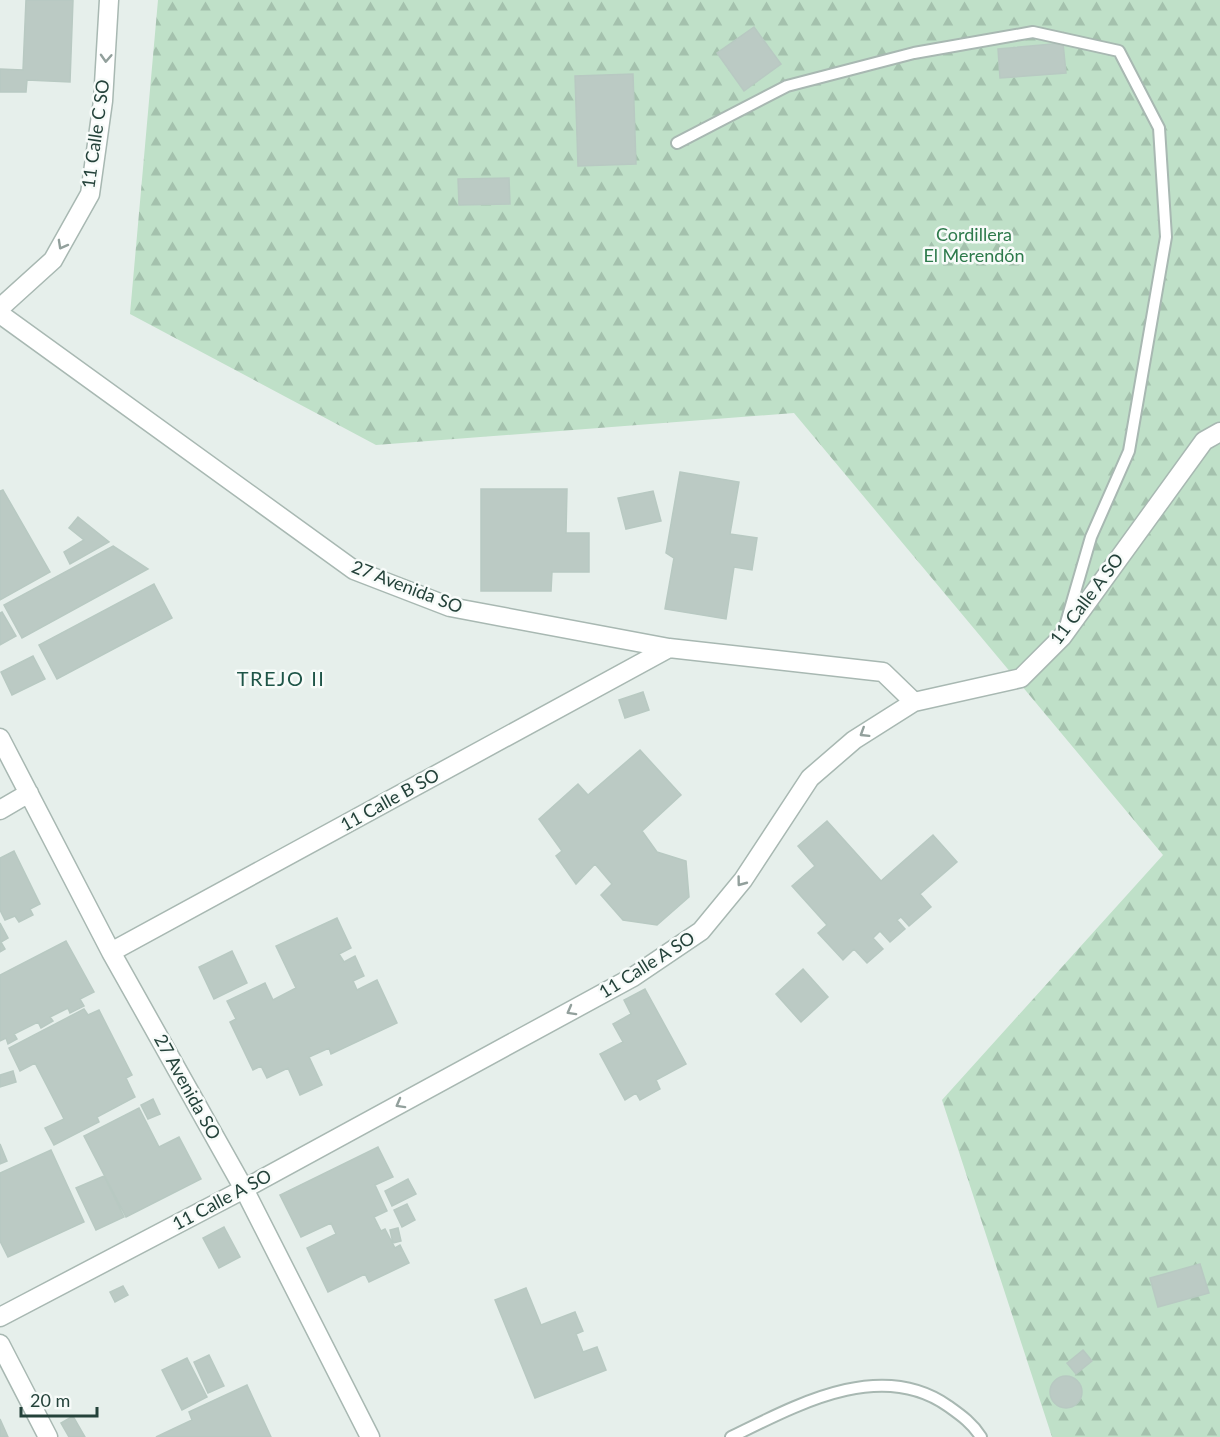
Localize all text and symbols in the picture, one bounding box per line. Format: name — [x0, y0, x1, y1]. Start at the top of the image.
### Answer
one-way arrow — [99, 54, 112, 63]
street label: 11 Calle C SO — [76, 78, 114, 190]
park label: Cordillera El Merendón — [923, 223, 1025, 266]
one-way arrow — [57, 239, 69, 249]
street label: 11 Calle A SO — [1045, 548, 1128, 648]
street label: 27 Avenida SO — [349, 555, 466, 617]
district label: TREJO II — [237, 666, 325, 690]
one-way arrow — [860, 726, 870, 738]
street label: 11 Calle B SO — [336, 763, 443, 835]
one-way arrow — [737, 875, 748, 886]
street label: 11 Calle A SO — [594, 926, 698, 1002]
one-way arrow — [567, 1004, 577, 1015]
street label: 27 Avenida SO — [150, 1030, 226, 1143]
one-way arrow — [396, 1097, 406, 1108]
street label: 11 Calle A SO — [168, 1164, 275, 1234]
scale bar — [21, 1380, 98, 1418]
text: 20 m — [30, 1389, 70, 1411]

